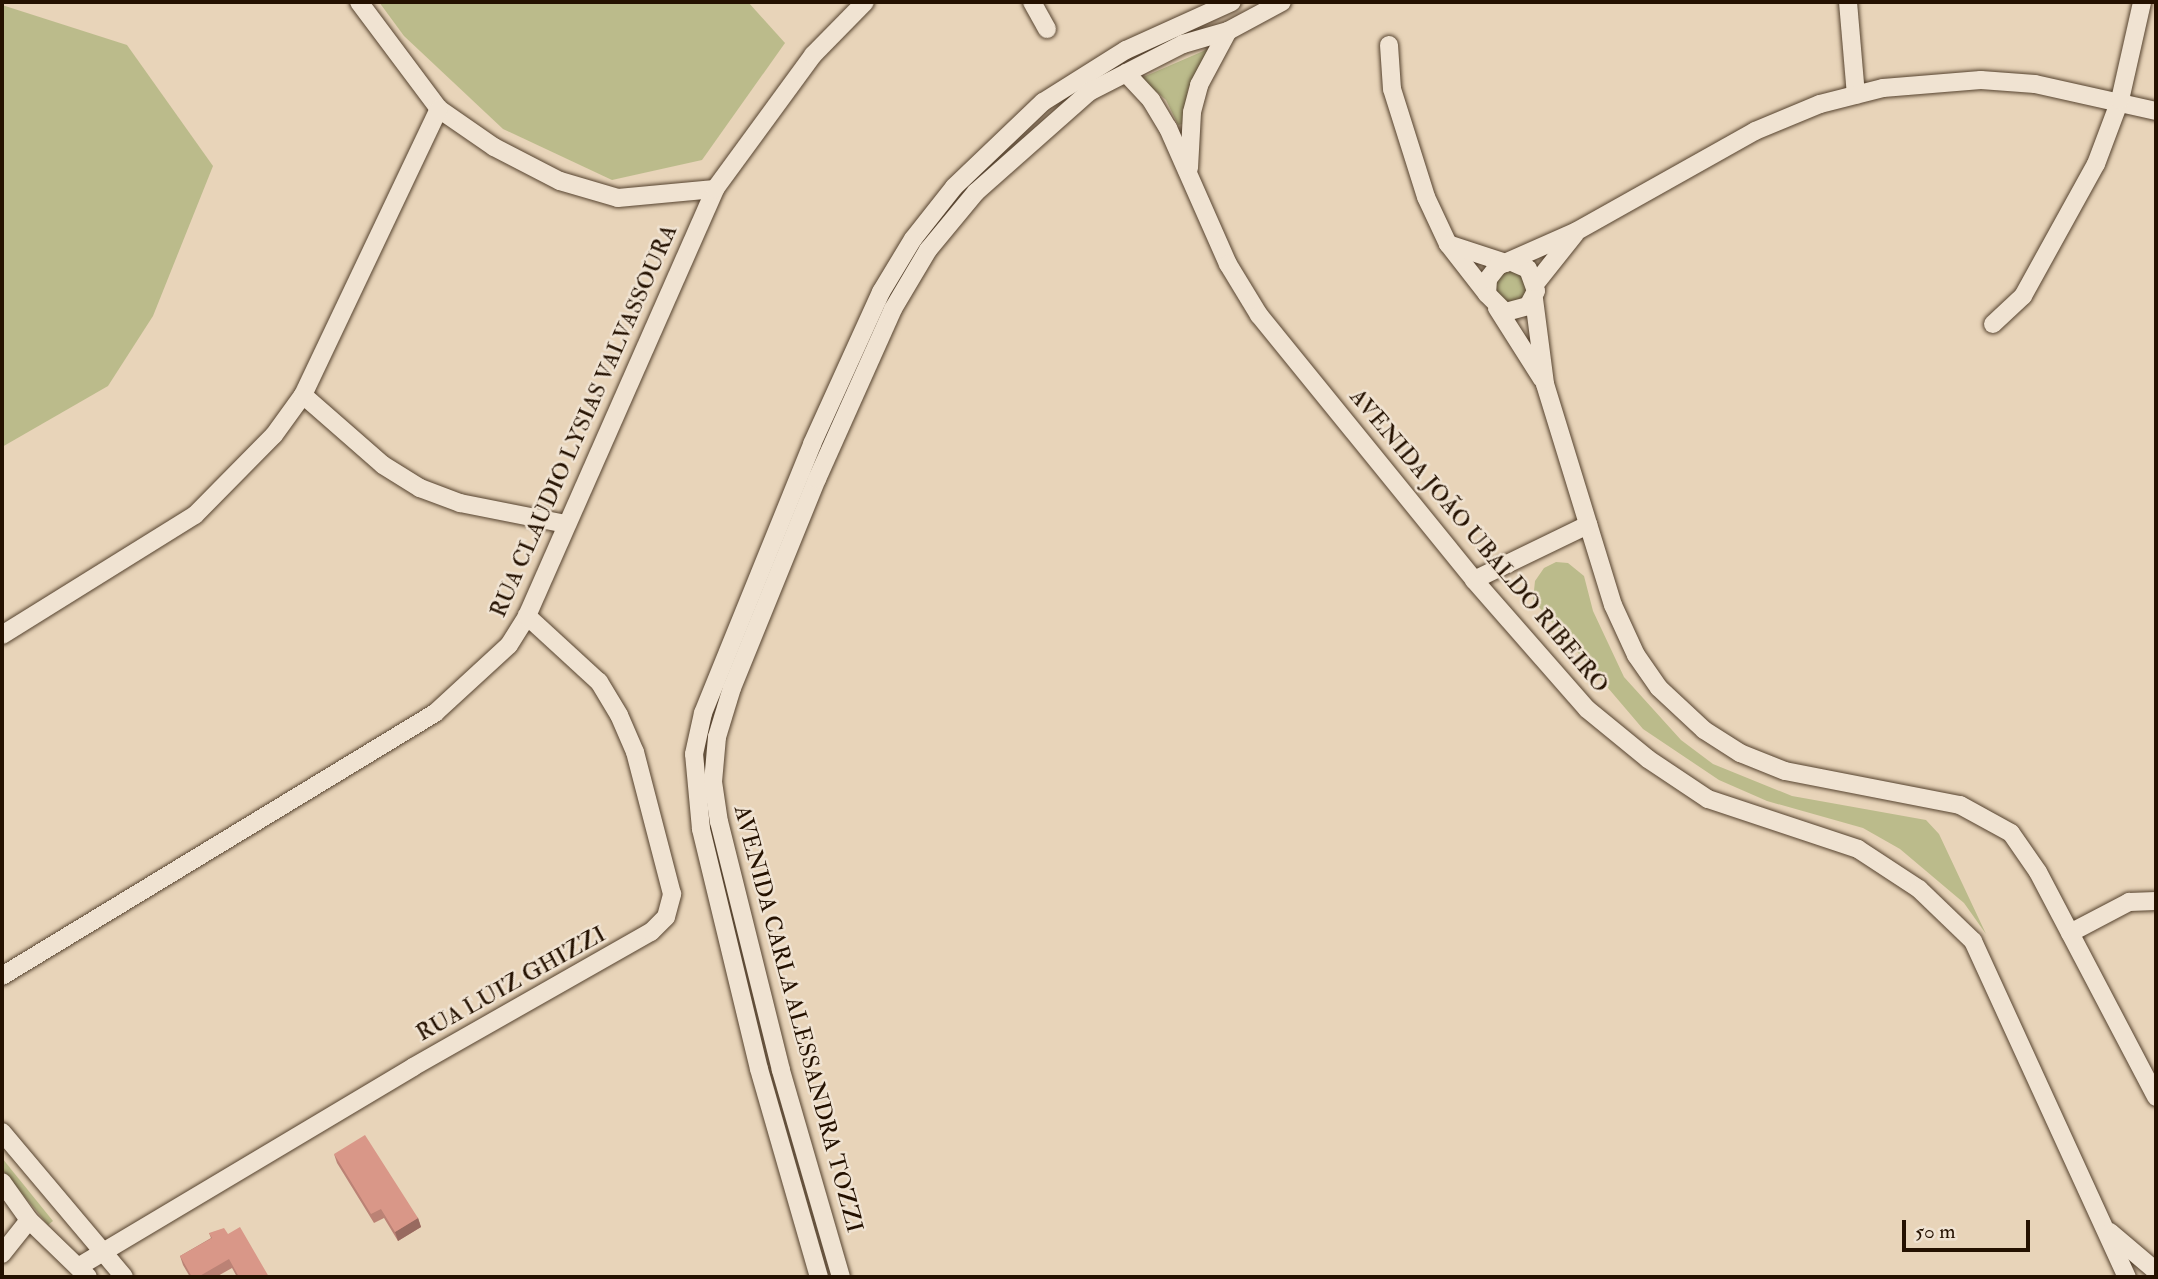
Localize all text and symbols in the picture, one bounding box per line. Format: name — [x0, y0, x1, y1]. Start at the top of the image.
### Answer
street label: RUA CLAUDIO LYSIAS VALVASSOURA — [485, 220, 683, 622]
street label: AVENIDA JOÃO UBALDO RIBEIRO — [1344, 383, 1614, 699]
street label: AVENIDA CARLA ALESSANDRA TOZZI — [728, 803, 868, 1235]
street label: RUA LUIZ GHIZZI — [412, 920, 610, 1048]
scale bar — [1906, 1206, 2034, 1250]
text: 50 m — [1915, 1218, 1956, 1245]

